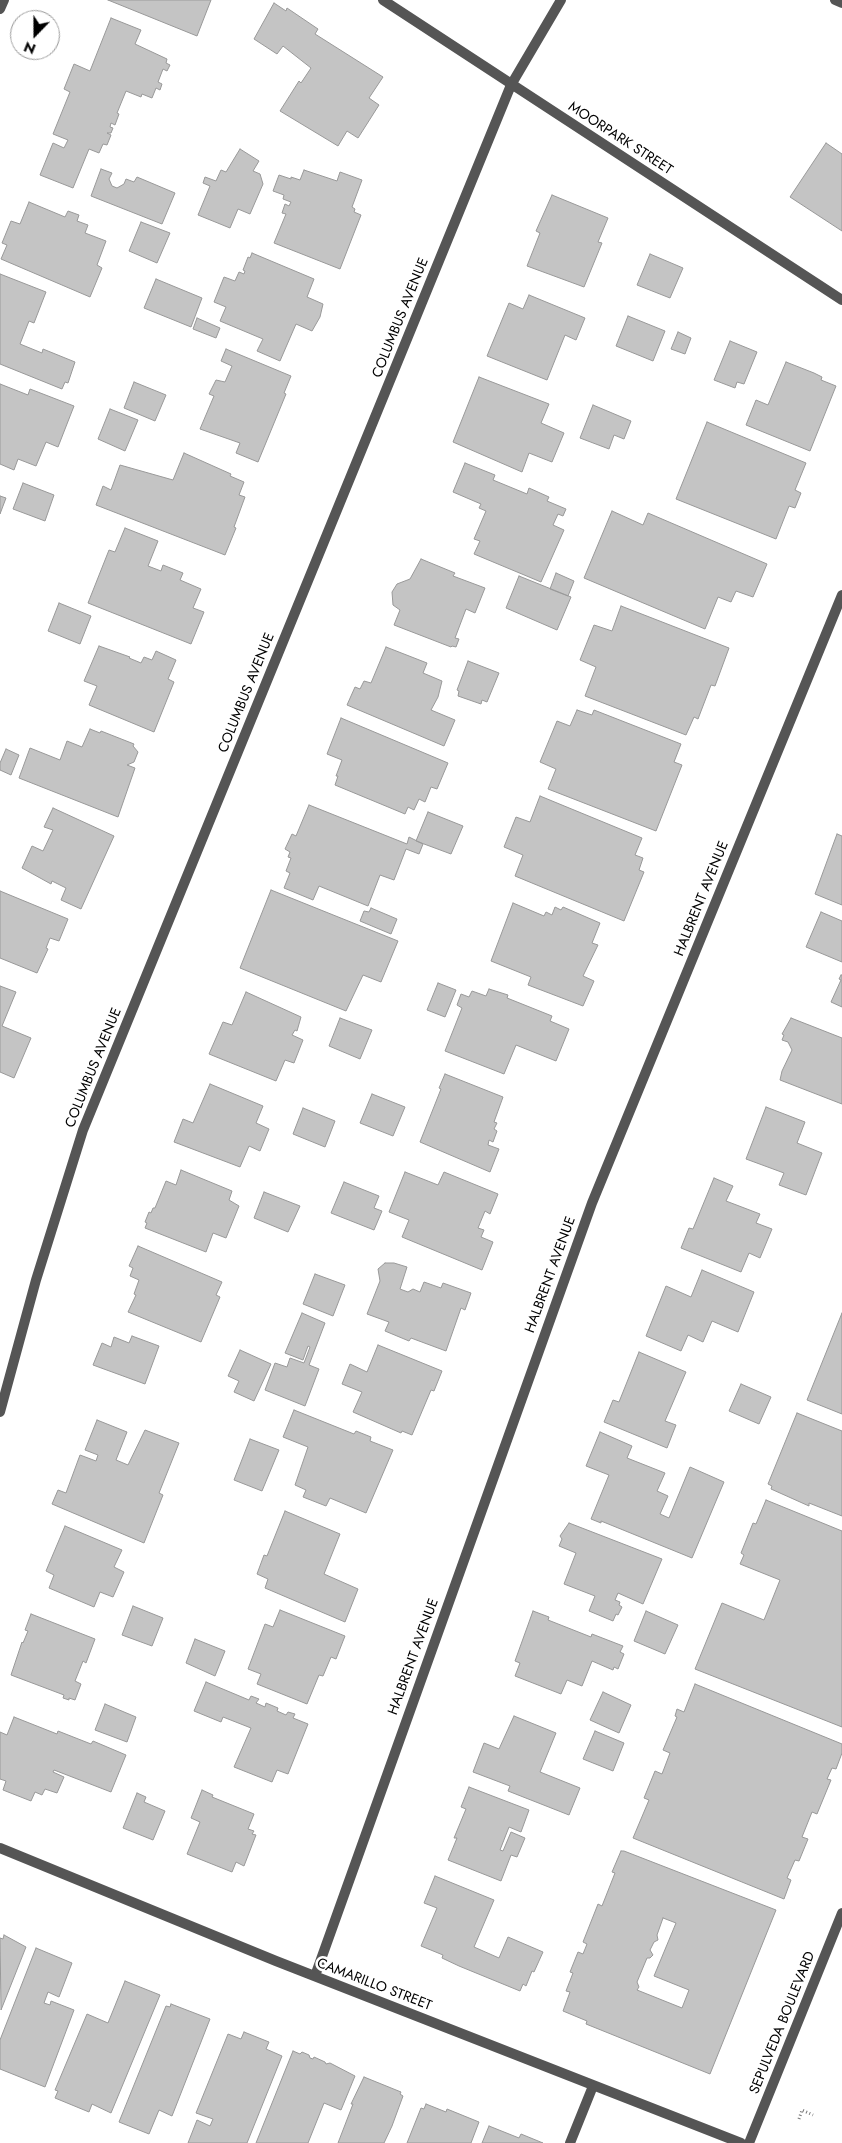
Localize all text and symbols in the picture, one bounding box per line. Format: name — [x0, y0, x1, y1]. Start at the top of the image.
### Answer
north arrow — [10, 10, 60, 60]
text: N — [21, 37, 39, 59]
street label: MOORPARK STREET — [565, 99, 675, 179]
street label: COLUMBUS AVENUE — [369, 256, 433, 380]
street label: COLUMBUS AVENUE — [215, 631, 279, 755]
street label: HALBRENT AVENUE — [671, 839, 733, 959]
street label: COLUMBUS AVENUE — [62, 1006, 126, 1130]
street label: HALBRENT AVENUE — [522, 1215, 580, 1335]
street label: HALBRENT AVENUE — [385, 1597, 443, 1717]
street label: SEPULVEDA BOULEVARD — [747, 1949, 819, 2097]
street label: CAMARILLO STREET — [314, 1955, 434, 2015]

